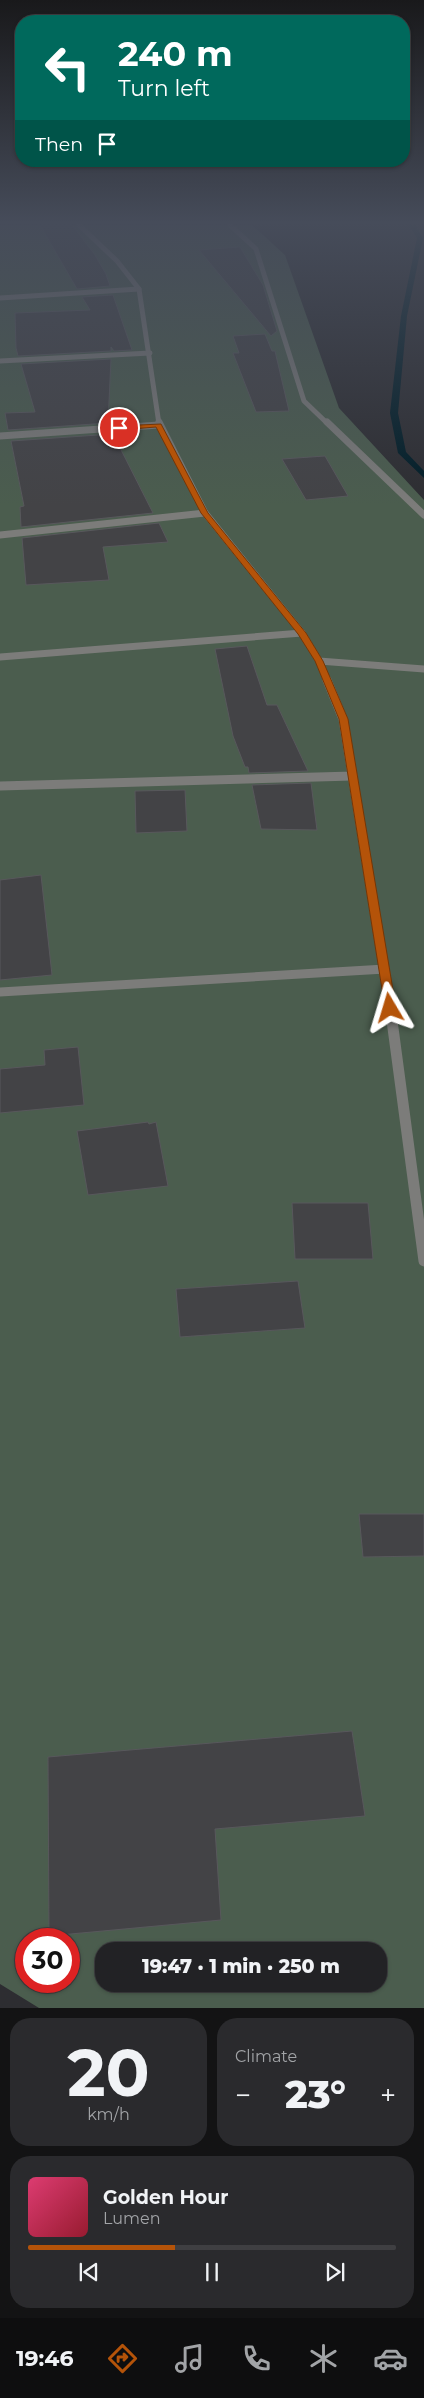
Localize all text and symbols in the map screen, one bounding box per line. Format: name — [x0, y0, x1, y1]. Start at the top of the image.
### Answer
text: 240 m — [118, 32, 233, 75]
icon: left — [35, 35, 100, 100]
text: Turn left — [118, 75, 210, 102]
icon: arrive — [93, 130, 121, 158]
text: Then — [35, 133, 83, 156]
pin — [98, 407, 140, 449]
icon: arrive — [105, 414, 133, 442]
position arrow — [363, 981, 415, 1033]
speed limit sign: 30 — [15, 1928, 80, 1993]
text: 19:47 · 1 min · 250 m — [142, 1955, 340, 1978]
text: 20 — [67, 2033, 150, 2112]
text: Climate — [235, 2047, 297, 2066]
text: 23° — [285, 2071, 346, 2118]
text: − — [235, 2078, 251, 2112]
text: + — [380, 2078, 396, 2112]
text: km/h — [87, 2105, 130, 2124]
text: Golden Hour — [103, 2186, 229, 2209]
text: Lumen — [103, 2209, 161, 2228]
icon: previous — [75, 2258, 103, 2286]
icon: pause — [198, 2258, 226, 2286]
icon: next — [321, 2258, 349, 2286]
icon: directions — [105, 2341, 140, 2376]
icon: music — [172, 2341, 207, 2376]
icon: phone — [239, 2341, 274, 2376]
icon: climate — [306, 2341, 341, 2376]
icon: car — [373, 2341, 408, 2376]
text: 19:46 — [16, 2345, 74, 2372]

